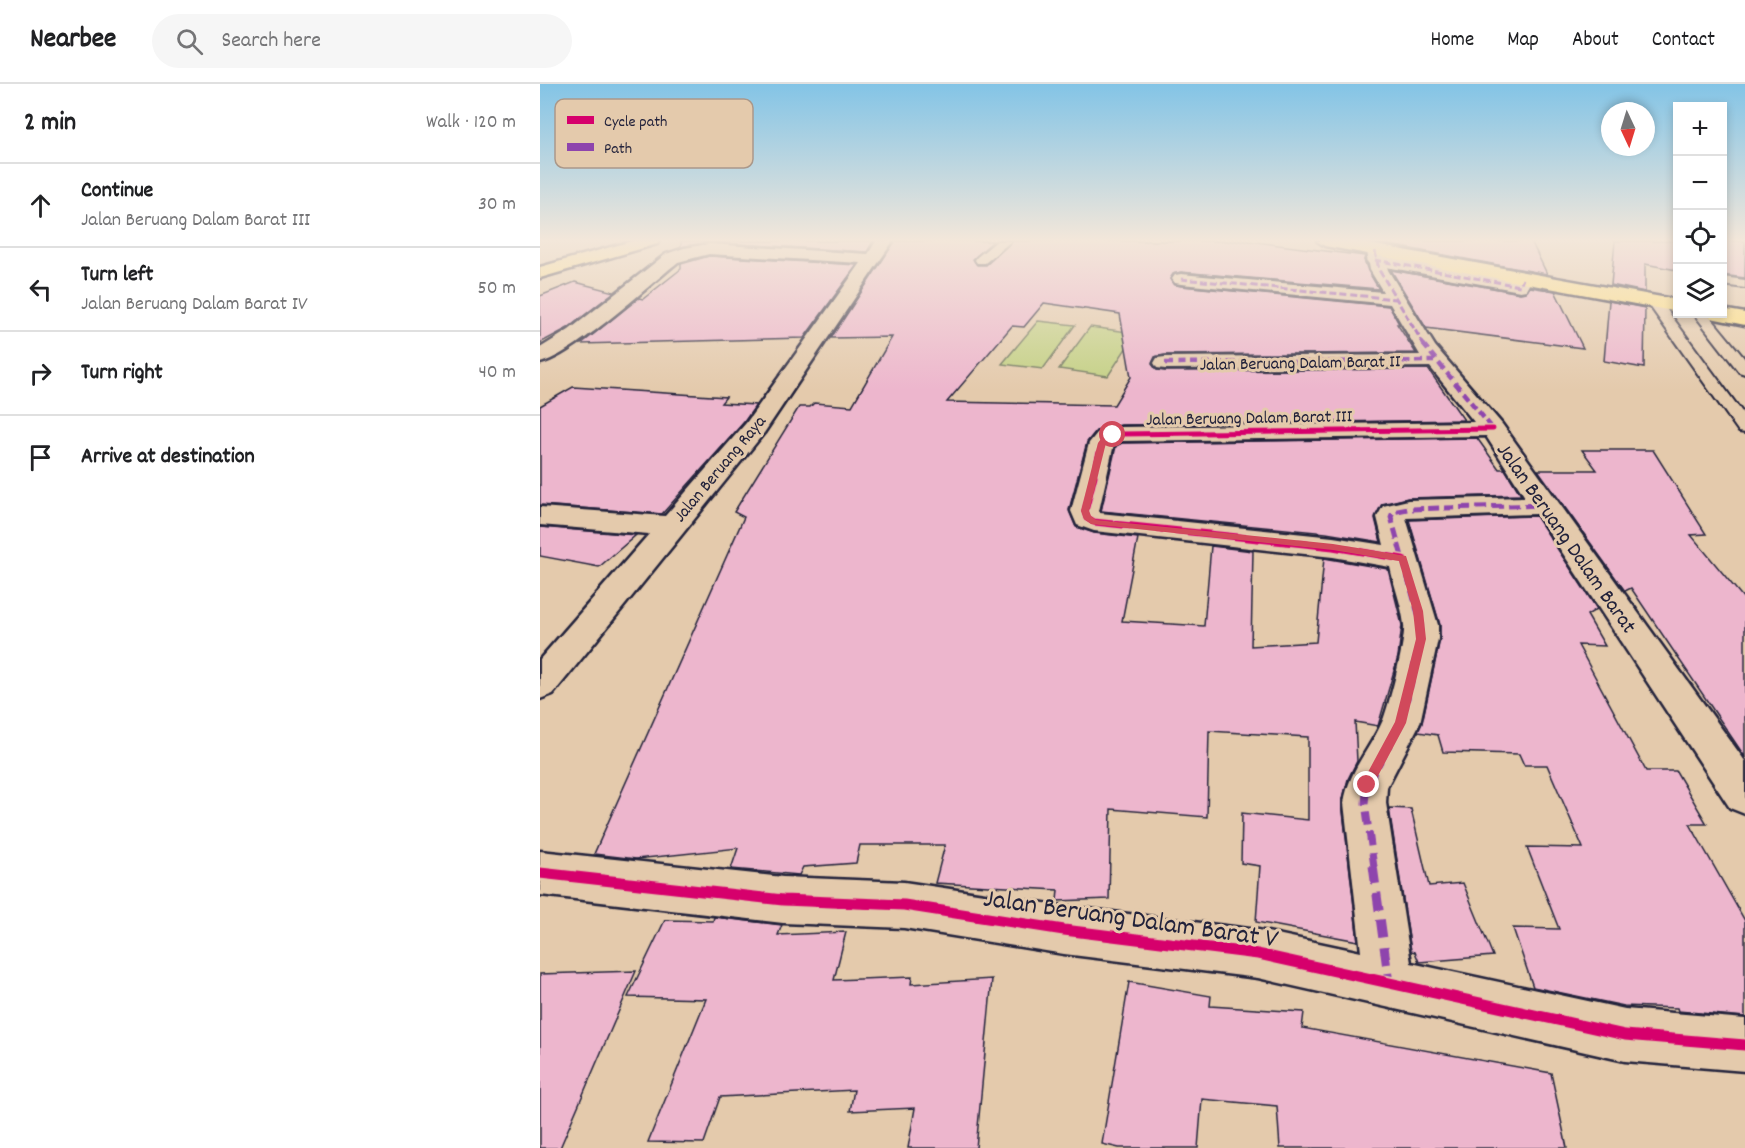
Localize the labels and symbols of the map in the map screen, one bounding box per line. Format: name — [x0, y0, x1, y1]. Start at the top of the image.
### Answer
legend — [555, 99, 753, 168]
north arrow — [1601, 102, 1655, 156]
text: Cycle path — [604, 111, 667, 134]
text: Path — [604, 138, 632, 161]
street label: Jalan Beruang Dalam Barat II — [1199, 350, 1401, 379]
street label: Jalan Beruang Dalam Barat III — [1146, 405, 1353, 434]
street label: Jalan Beruang Raya — [669, 410, 774, 528]
route start — [1099, 421, 1125, 447]
street label: Jalan Beruang Dalam Barat — [1487, 437, 1643, 641]
route end — [1353, 771, 1379, 797]
street label: Jalan Beruang Dalam Barat V — [981, 880, 1280, 960]

